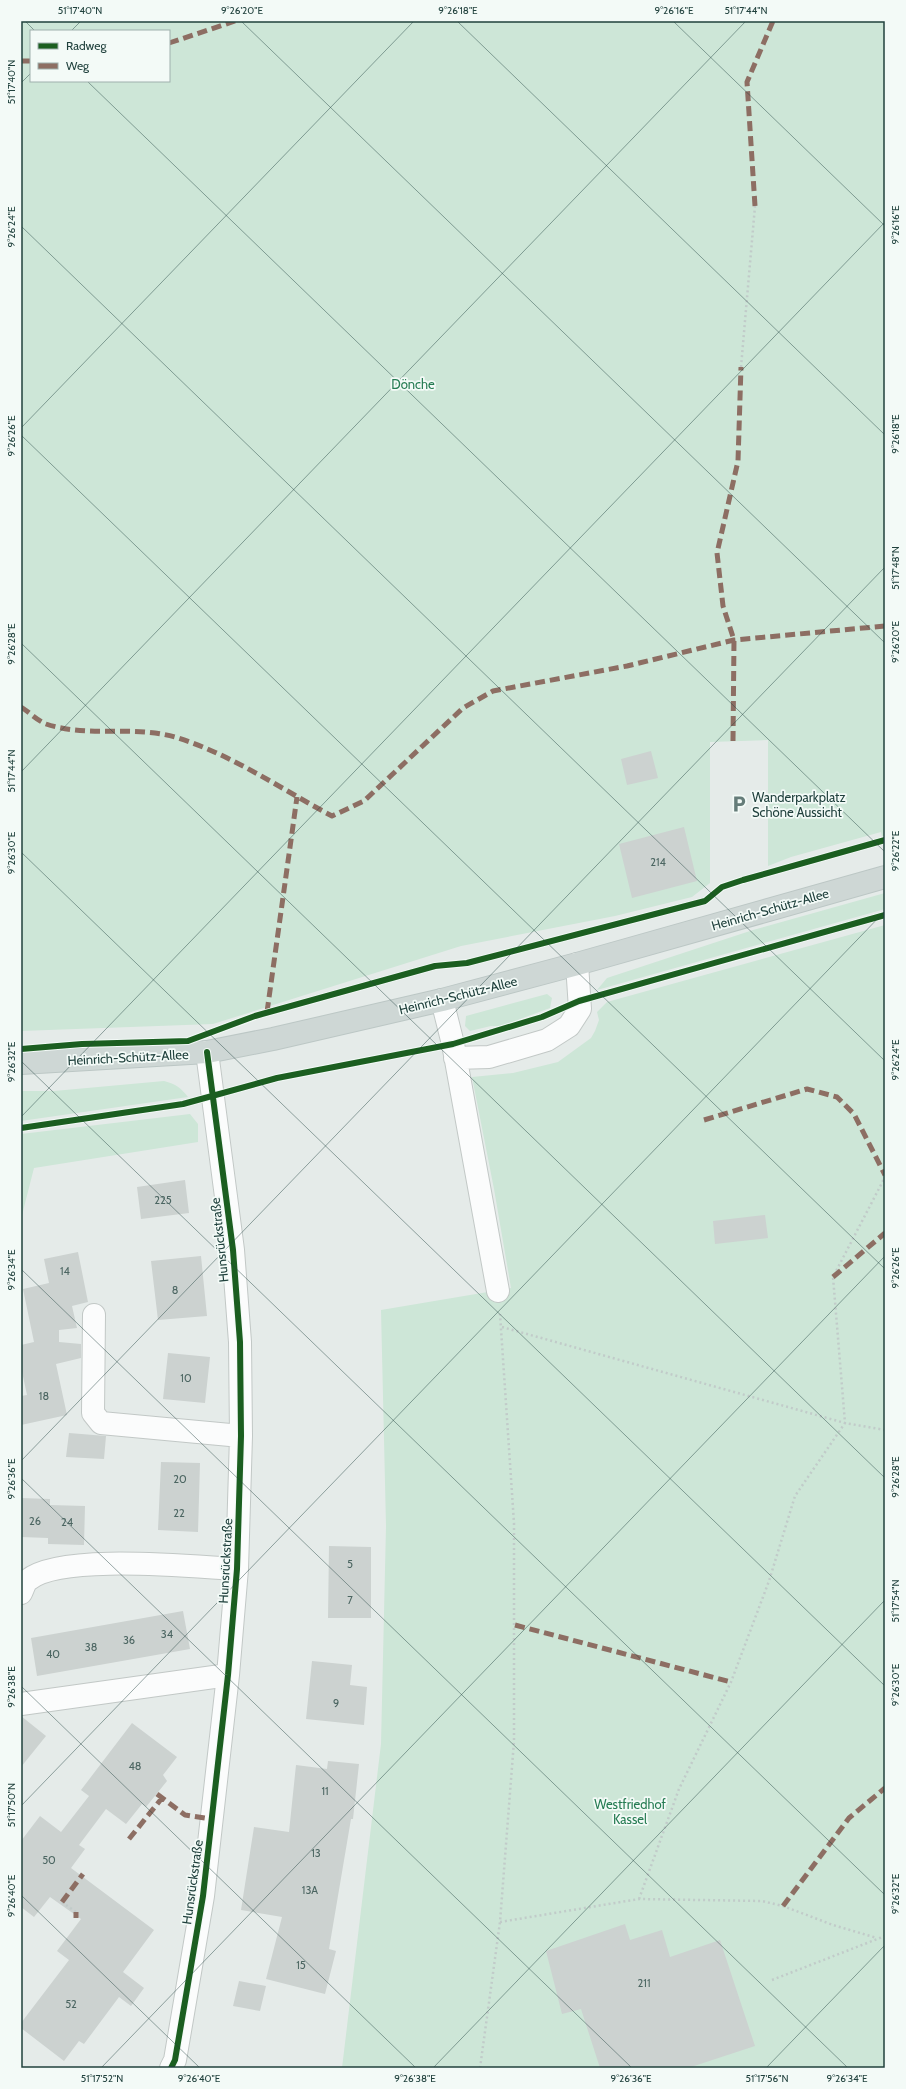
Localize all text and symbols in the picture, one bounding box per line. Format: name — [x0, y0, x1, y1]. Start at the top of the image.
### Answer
text: 51°17'40"N — [58, 4, 102, 17]
text: 9°26'20"E — [221, 4, 264, 17]
text: 9°26'18"E — [438, 4, 478, 17]
text: 9°26'16"E — [655, 4, 694, 17]
text: 51°17'44"N — [724, 4, 768, 17]
legend — [30, 30, 170, 82]
text: Radweg — [66, 38, 107, 53]
text: Weg — [66, 58, 90, 73]
text: 51°17'40"N — [5, 60, 18, 104]
text: 9°26'16"E — [889, 205, 902, 244]
text: 9°26'24"E — [5, 206, 18, 247]
park label: Dönche — [391, 376, 435, 392]
text: 9°26'18"E — [889, 414, 902, 454]
text: 9°26'26"E — [5, 415, 18, 456]
text: 51°17'48"N — [889, 546, 902, 590]
text: 9°26'20"E — [889, 620, 902, 663]
text: 9°26'28"E — [5, 623, 18, 665]
text: 51°17'44"N — [5, 749, 18, 793]
place label: Wanderparkplatz Schöne Aussicht — [752, 789, 846, 820]
parking icon: Wanderparkplatz Schöne Aussicht — [729, 794, 749, 814]
text: 9°26'22"E — [889, 830, 902, 871]
text: 9°26'30"E — [5, 831, 18, 874]
house number: 214 — [650, 855, 666, 869]
street label: Heinrich-Schütz-Allee — [709, 884, 831, 933]
street label: Heinrich-Schütz-Allee — [397, 972, 519, 1017]
text: 9°26'24"E — [889, 1039, 902, 1080]
text: 9°26'32"E — [5, 1041, 18, 1082]
street label: Heinrich-Schütz-Allee — [67, 1046, 189, 1068]
house number: 225 — [154, 1193, 172, 1207]
street label: Hunsrückstraße — [207, 1196, 231, 1283]
text: 9°26'26"E — [889, 1247, 902, 1288]
text: 9°26'34"E — [5, 1249, 18, 1291]
house number: 14 — [60, 1264, 71, 1278]
house number: 8 — [172, 1283, 178, 1297]
house number: 10 — [180, 1371, 192, 1385]
house number: 18 — [39, 1389, 49, 1403]
text: 9°26'28"E — [889, 1456, 902, 1498]
text: 9°26'36"E — [5, 1458, 18, 1500]
house number: 20 — [173, 1472, 187, 1486]
house number: 22 — [173, 1506, 185, 1520]
house number: 26 — [29, 1514, 41, 1528]
house number: 24 — [61, 1515, 74, 1529]
street label: Hunsrückstraße — [215, 1518, 235, 1604]
house number: 5 — [347, 1557, 353, 1571]
text: 51°17'54"N — [889, 1580, 902, 1622]
house number: 7 — [347, 1593, 353, 1607]
house number: 34 — [161, 1627, 174, 1641]
house number: 36 — [123, 1633, 135, 1647]
house number: 38 — [85, 1640, 97, 1654]
house number: 40 — [46, 1647, 60, 1661]
text: 9°26'30"E — [889, 1663, 902, 1706]
text: 9°26'38"E — [5, 1666, 18, 1708]
house number: 9 — [333, 1696, 339, 1710]
house number: 48 — [128, 1759, 142, 1773]
text: 51°17'50"N — [5, 1783, 18, 1827]
house number: 11 — [321, 1784, 329, 1798]
park label: Westfriedhof Kassel — [594, 1796, 667, 1827]
street label: Hunsrückstraße — [178, 1838, 206, 1925]
house number: 13 — [311, 1846, 321, 1860]
house number: 50 — [42, 1853, 56, 1867]
text: 9°26'32"E — [889, 1873, 902, 1914]
text: 9°26'40"E — [5, 1874, 18, 1917]
house number: 13A — [302, 1883, 318, 1897]
house number: 15 — [296, 1958, 306, 1972]
house number: 211 — [638, 1976, 650, 1990]
house number: 52 — [65, 1997, 77, 2011]
text: 51°17'52"N — [81, 2072, 123, 2085]
text: 9°26'40"E — [178, 2072, 221, 2085]
text: 9°26'38"E — [394, 2072, 436, 2085]
text: 9°26'36"E — [610, 2072, 652, 2085]
text: 51°17'56"N — [746, 2072, 788, 2085]
text: 9°26'34"E — [826, 2072, 868, 2085]

